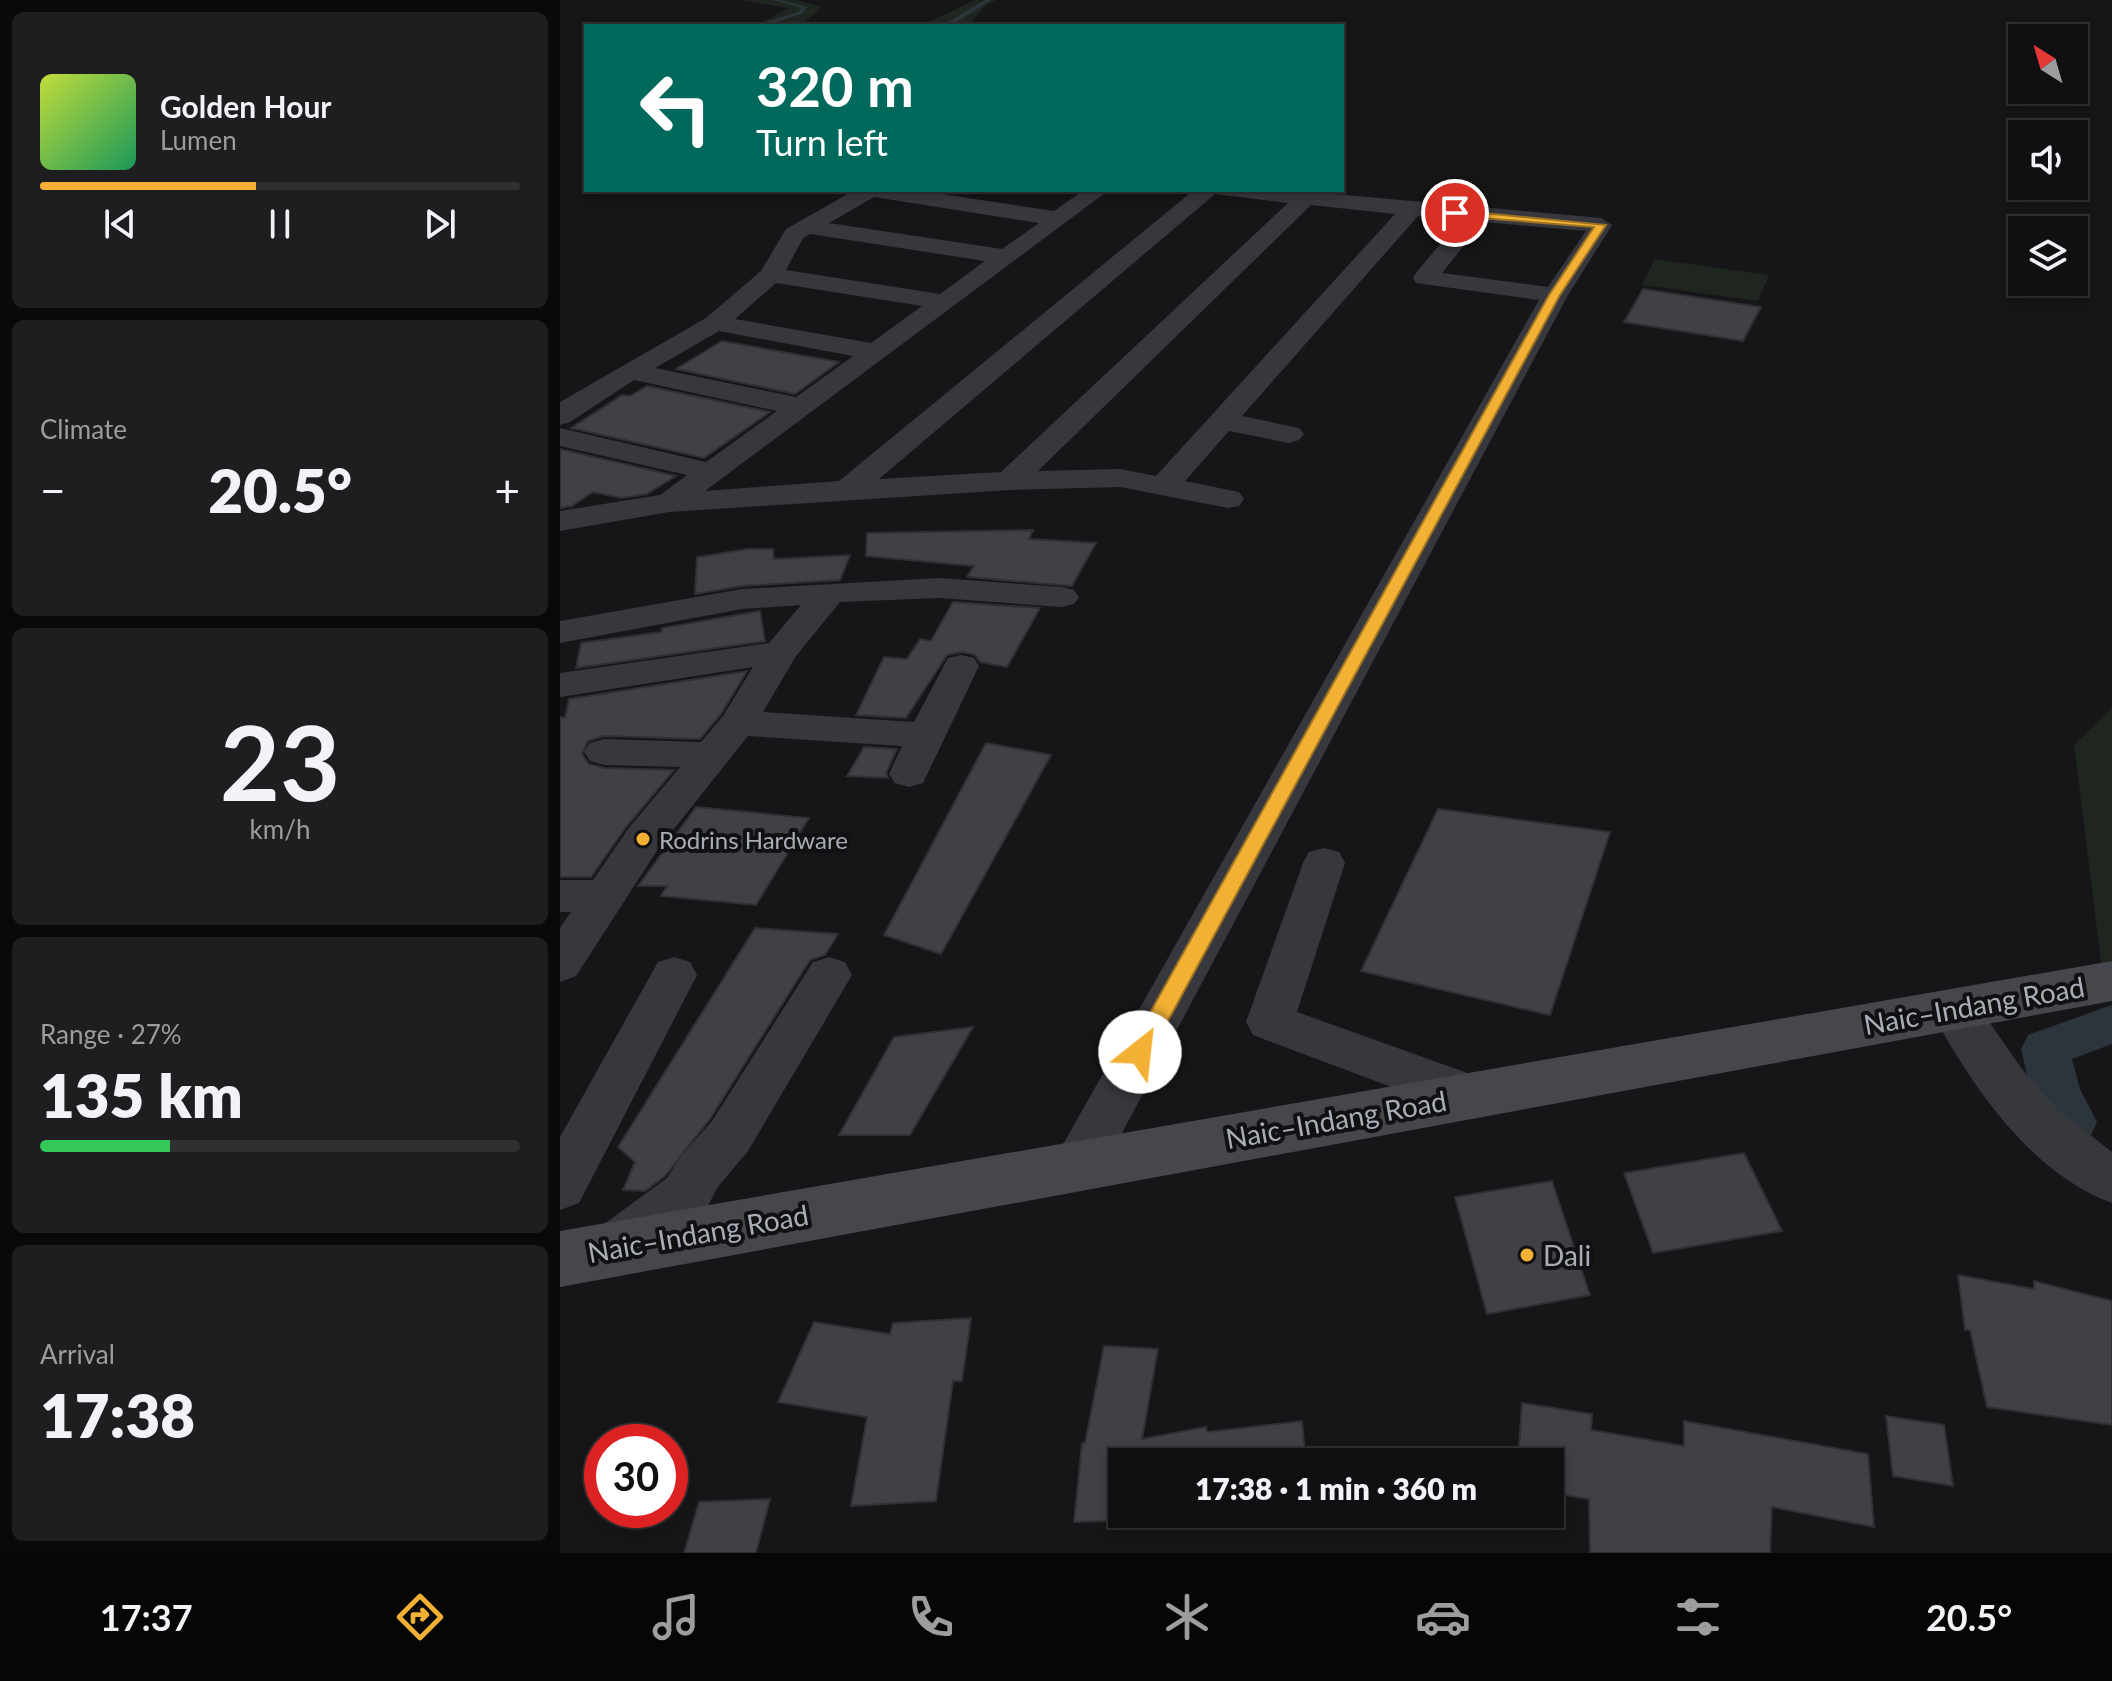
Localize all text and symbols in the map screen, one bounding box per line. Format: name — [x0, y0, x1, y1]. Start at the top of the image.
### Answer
north arrow — [2008, 24, 2088, 104]
map controls — [2008, 24, 2088, 296]
text: 320 m — [756, 52, 914, 119]
icon: left — [624, 56, 728, 160]
text: Golden Hour — [160, 88, 332, 124]
text: Turn left — [756, 120, 888, 164]
button: sound — [2008, 120, 2088, 200]
text: Lumen — [160, 124, 237, 156]
pin — [1421, 179, 1489, 247]
icon: arrive — [1433, 191, 1477, 235]
icon: previous — [98, 202, 142, 246]
icon: pause — [258, 202, 302, 246]
icon: next — [418, 202, 462, 246]
button: layers — [2008, 216, 2088, 296]
text: Climate — [40, 413, 127, 445]
text: 20.5° — [208, 454, 352, 526]
text: − — [40, 464, 66, 516]
text: + — [494, 464, 520, 516]
text: 23 — [220, 698, 340, 823]
text: km/h — [250, 813, 310, 845]
place label: Rodrins Hardware — [659, 825, 848, 854]
marker: Rodrins Hardware — [634, 830, 652, 848]
street label: Naic–Indang Road — [1861, 969, 2087, 1041]
position arrow — [1098, 1010, 1182, 1094]
text: Range · 27% — [40, 1018, 182, 1050]
text: 135 km — [40, 1059, 243, 1131]
street label: Naic–Indang Road — [1223, 1083, 1449, 1155]
street label: Naic–Indang Road — [585, 1197, 811, 1269]
place label: Dali — [1543, 1238, 1591, 1272]
marker: Dali — [1518, 1246, 1536, 1264]
text: Arrival — [40, 1338, 115, 1370]
text: 17:38 — [40, 1379, 195, 1451]
speed limit sign: 30 — [584, 1424, 688, 1528]
text: 17:38 · 1 min · 360 m — [1195, 1470, 1477, 1506]
icon: directions — [392, 1589, 448, 1645]
icon: music — [648, 1589, 704, 1645]
icon: phone — [903, 1589, 959, 1645]
icon: climate — [1159, 1589, 1215, 1645]
icon: car — [1415, 1589, 1471, 1645]
icon: filters — [1670, 1589, 1726, 1645]
text: 17:37 — [100, 1595, 193, 1639]
text: 20.5° — [1926, 1595, 2012, 1639]

